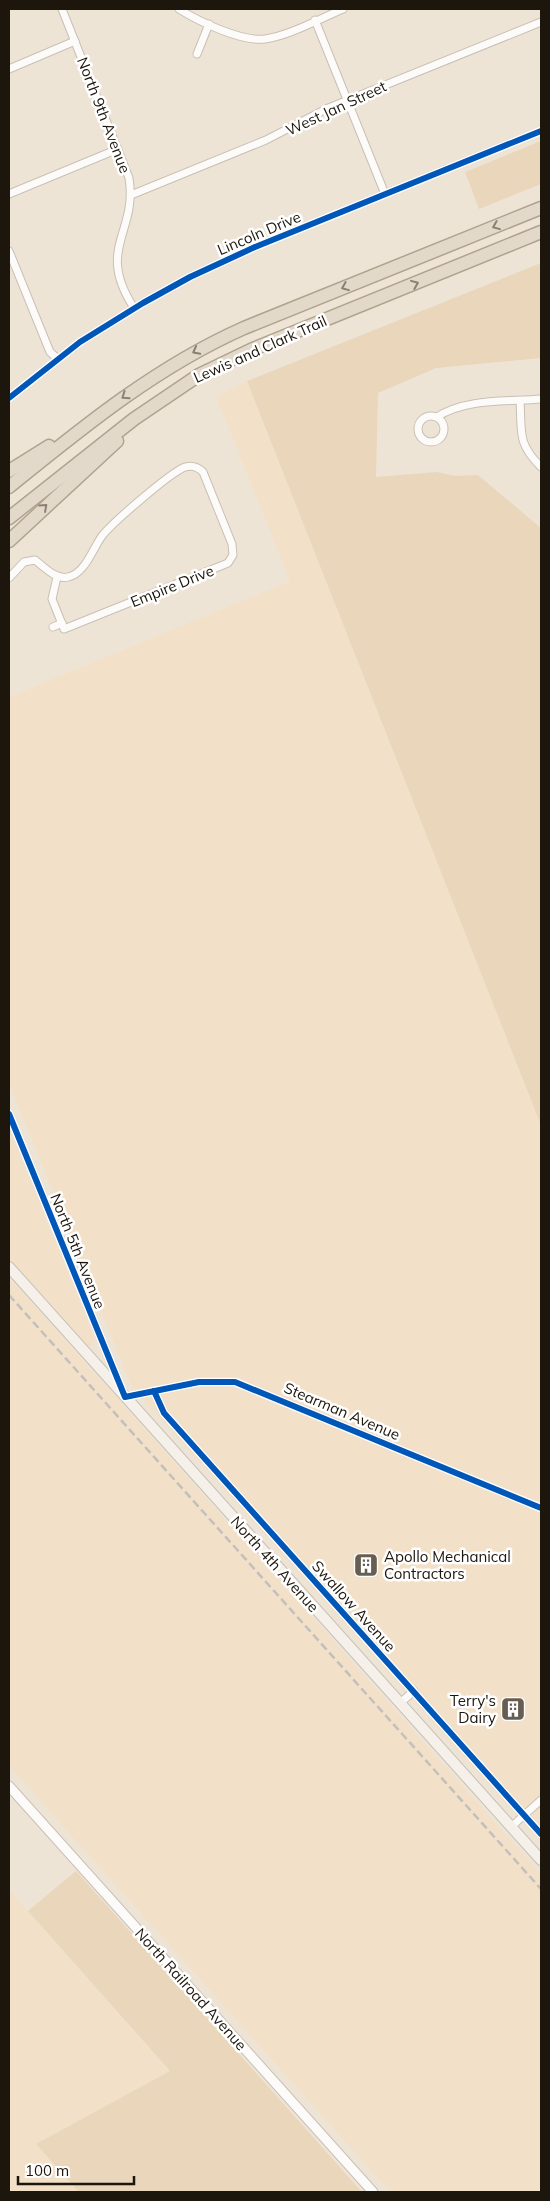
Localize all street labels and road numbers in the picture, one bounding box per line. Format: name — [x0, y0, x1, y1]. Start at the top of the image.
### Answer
street label: North 9th Avenue — [73, 54, 135, 176]
street label: West Jan Street — [283, 76, 389, 140]
street label: Lincoln Drive — [214, 207, 304, 259]
street label: Lewis and Clark Trail — [190, 311, 330, 387]
street label: Empire Drive — [128, 561, 216, 611]
street label: North 5th Avenue — [46, 1191, 110, 1311]
street label: Stearman Avenue — [281, 1378, 403, 1444]
street label: North 4th Avenue — [227, 1512, 323, 1616]
street label: Swallow Avenue — [308, 1557, 400, 1655]
street label: North Railroad Avenue — [131, 1924, 251, 2054]

